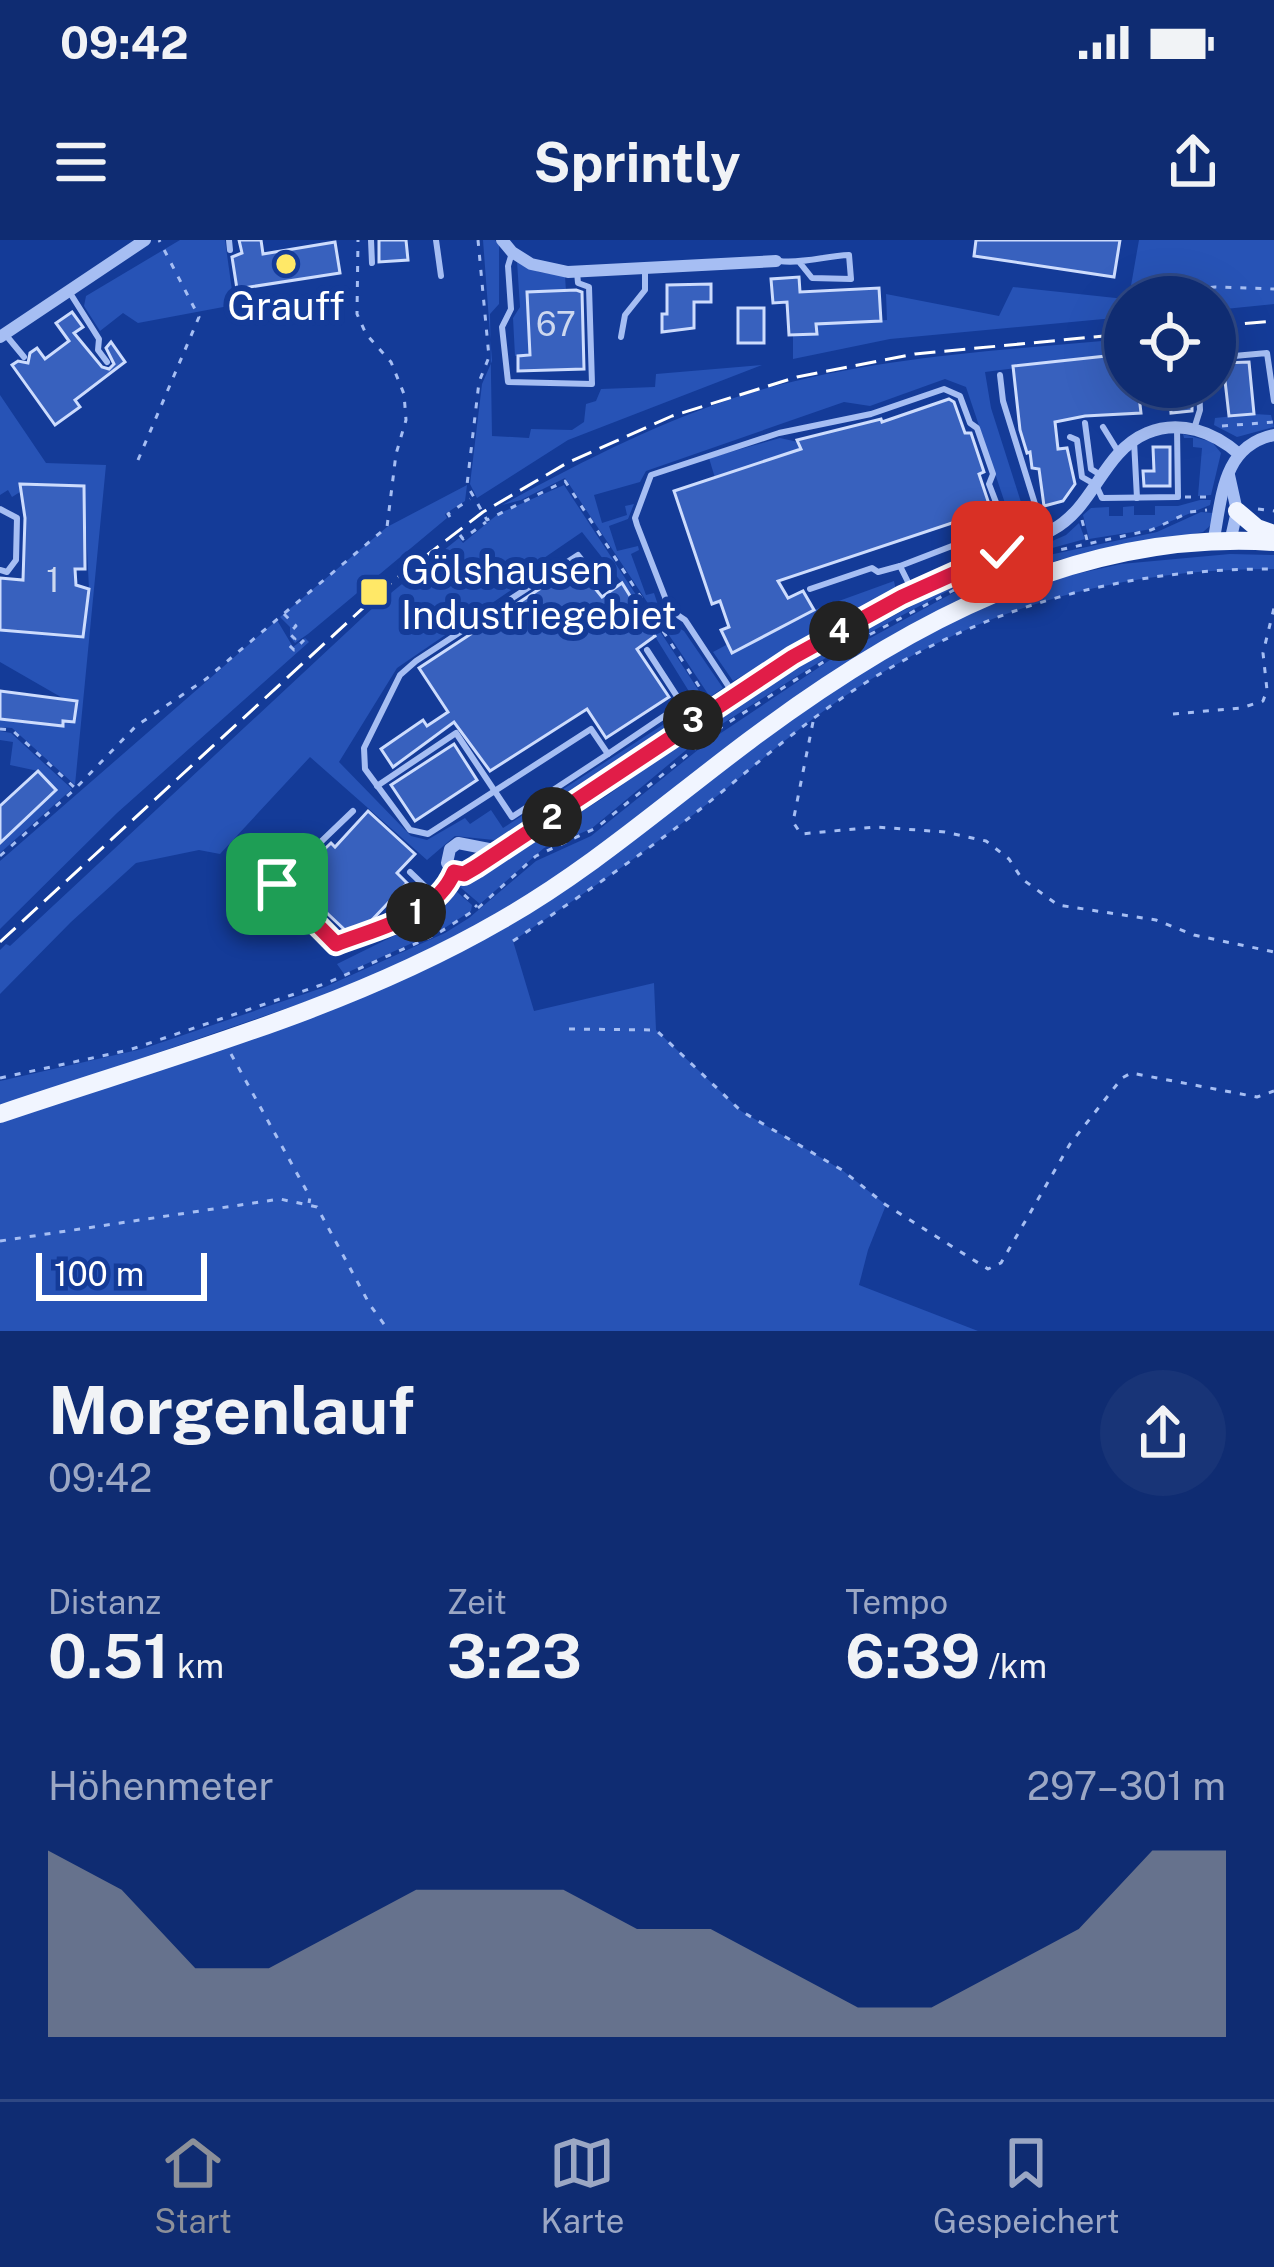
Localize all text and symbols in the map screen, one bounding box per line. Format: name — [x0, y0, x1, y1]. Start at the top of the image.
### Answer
text: 09:42 — [60, 16, 189, 69]
icon: menu — [48, 129, 114, 195]
icon: share — [1160, 129, 1226, 195]
text: Sprintly — [533, 131, 741, 194]
marker: Grauff — [273, 251, 299, 277]
map controls — [1104, 276, 1236, 408]
button: locate — [1104, 276, 1236, 408]
place label: Grauff — [227, 283, 345, 329]
house number: 67 — [536, 305, 576, 343]
pin — [951, 501, 1053, 603]
icon: check — [969, 519, 1035, 585]
place label: Gölshausen Industriegebiet — [401, 547, 677, 638]
house number: 1 — [46, 561, 60, 599]
marker: Gölshausen Industriegebiet — [358, 576, 390, 608]
pin: 4 — [809, 601, 869, 661]
text: 4 — [828, 612, 850, 650]
pin: 3 — [663, 690, 723, 750]
text: 3 — [682, 701, 704, 739]
pin: 2 — [522, 787, 582, 847]
text: 2 — [542, 798, 562, 836]
pin — [226, 833, 328, 935]
icon: arrive — [244, 851, 310, 917]
pin: 1 — [386, 882, 446, 942]
text: 1 — [409, 893, 423, 931]
scale bar — [36, 1247, 207, 1300]
text: 100 m — [54, 1255, 144, 1293]
button: share — [1100, 1370, 1226, 1496]
text: Morgenlauf — [48, 1371, 414, 1449]
text: 09:42 — [48, 1455, 152, 1501]
text: Distanz — [48, 1583, 161, 1621]
text: Zeit — [447, 1583, 507, 1621]
text: Tempo — [845, 1583, 948, 1621]
text: 0.51 — [48, 1621, 169, 1692]
text: 3:23 — [447, 1621, 582, 1692]
text: 6:39 — [845, 1621, 980, 1692]
text: km — [169, 1647, 224, 1685]
text: /km — [980, 1647, 1047, 1685]
text: Höhenmeter — [48, 1763, 274, 1809]
text: 297–301 m — [1027, 1763, 1226, 1809]
tab: Start — [154, 2130, 232, 2240]
tab: Karte — [541, 2130, 624, 2240]
tab: Gespeichert — [933, 2130, 1120, 2240]

